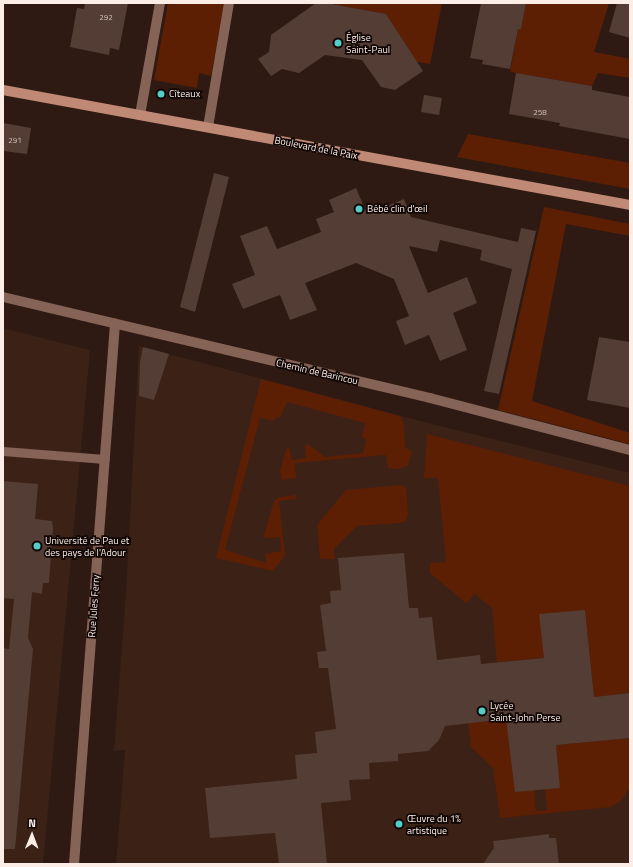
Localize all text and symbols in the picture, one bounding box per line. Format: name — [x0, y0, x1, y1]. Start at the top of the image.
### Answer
house number: 292 — [99, 13, 113, 23]
place label: Église Saint-Paul — [346, 31, 390, 54]
marker: Église Saint-Paul — [333, 38, 343, 48]
place label: Cîteaux — [169, 88, 200, 100]
marker: Cîteaux — [156, 89, 166, 99]
house number: 258 — [533, 108, 547, 118]
street label: Boulevard de la Paix — [274, 134, 358, 162]
house number: 291 — [8, 136, 22, 146]
place label: Bébé clin d'œil — [367, 203, 427, 215]
marker: Bébé clin d'œil — [354, 204, 364, 214]
street label: Chemin de Barincou — [275, 357, 359, 387]
place label: Université de Pau et des pays de l'Adour — [45, 534, 129, 558]
marker: Université de Pau et des pays de l'Adour — [32, 541, 42, 551]
street label: Rue Jules Ferry — [86, 574, 102, 638]
place label: Lycée Saint-John Perse — [490, 699, 560, 722]
marker: Lycée Saint-John Perse — [477, 706, 487, 716]
place label: Œuvre du 1% artistique — [407, 812, 461, 836]
north arrow — [12, 815, 52, 855]
text: N — [28, 815, 36, 831]
marker: Œuvre du 1% artistique — [394, 819, 404, 829]

